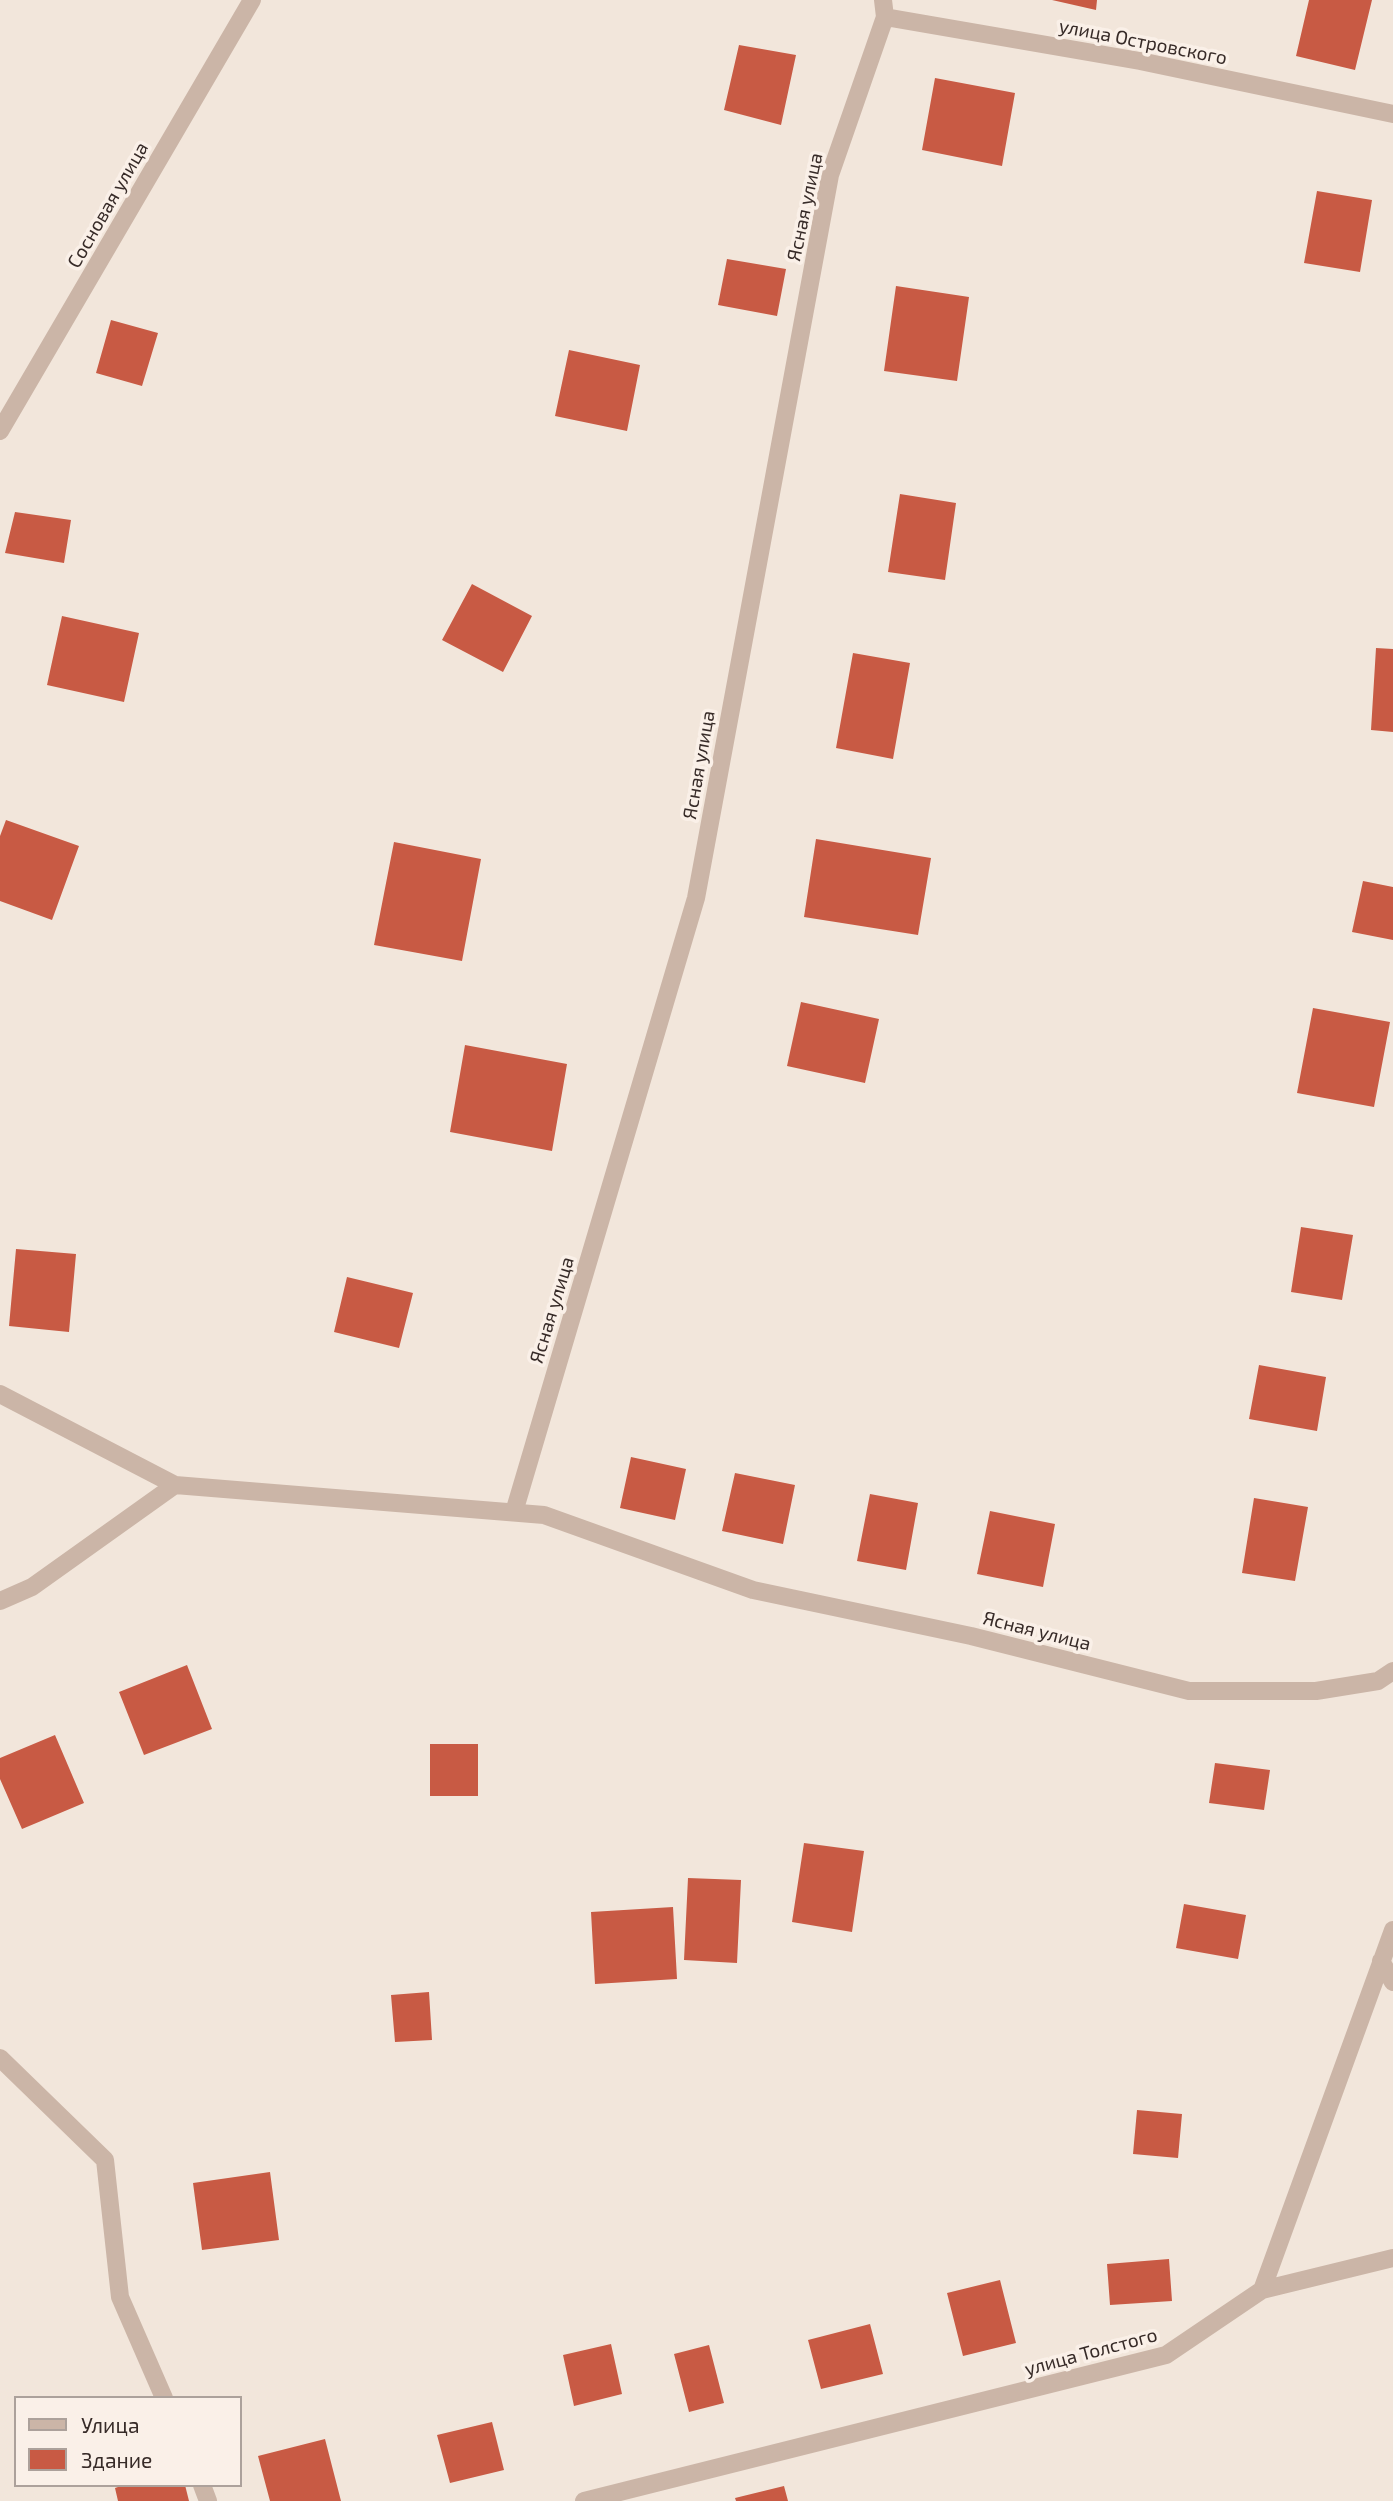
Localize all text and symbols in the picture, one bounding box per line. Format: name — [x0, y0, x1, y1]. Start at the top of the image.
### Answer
street label: улица Островского — [1057, 15, 1229, 69]
street label: Сосновая улица — [63, 138, 153, 272]
street label: Ясная улица — [782, 151, 828, 263]
street label: Ясная улица — [678, 709, 720, 821]
street label: Ясная улица — [525, 1254, 579, 1366]
street label: Ясная улица — [981, 1607, 1093, 1655]
street label: улица Толстого — [1022, 2323, 1160, 2381]
legend — [14, 2396, 242, 2487]
text: Улица — [81, 2412, 140, 2437]
text: Здание — [81, 2447, 152, 2472]

